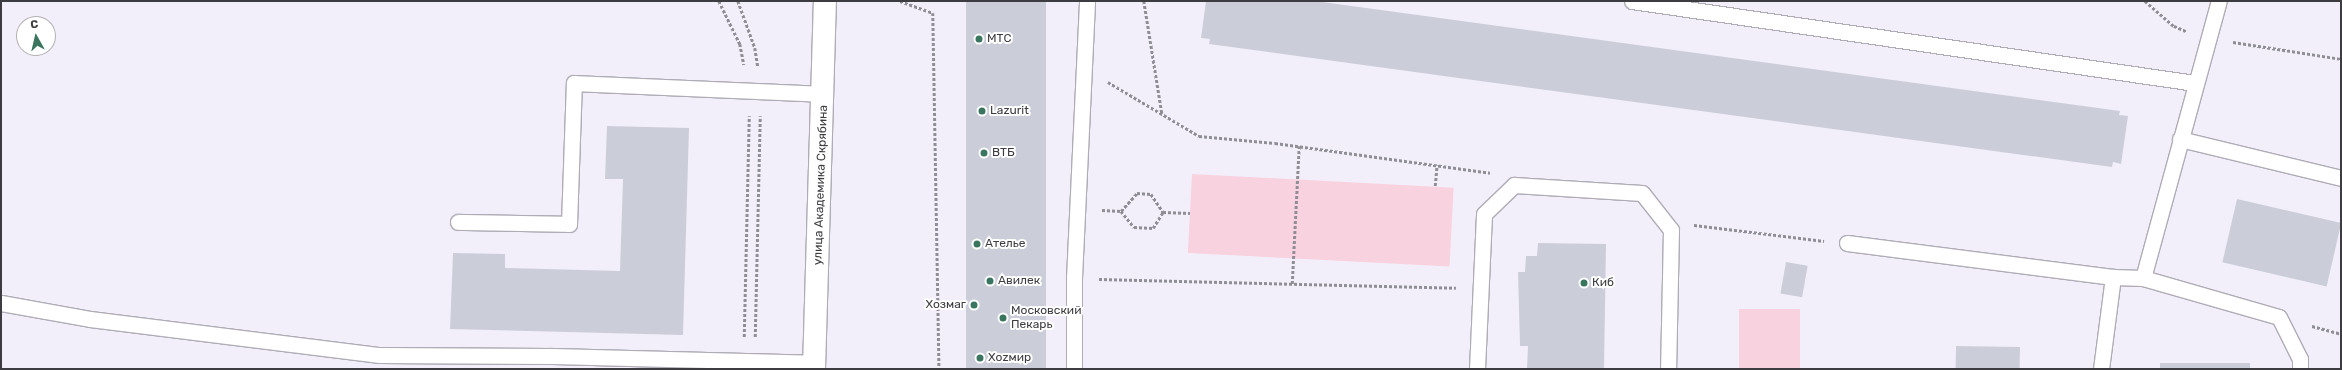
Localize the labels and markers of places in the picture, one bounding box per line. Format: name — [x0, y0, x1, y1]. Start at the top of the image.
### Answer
place label: МТС — [987, 32, 1011, 46]
marker: МТС — [974, 34, 984, 44]
place label: Lazurit — [990, 104, 1029, 118]
marker: Lazurit — [977, 106, 987, 116]
place label: ВТБ — [992, 146, 1015, 160]
marker: ВТБ — [979, 148, 989, 158]
place label: Ателье — [985, 237, 1026, 251]
marker: Ателье — [972, 239, 982, 249]
place label: Авилек — [998, 274, 1040, 288]
marker: Авилек — [985, 276, 995, 286]
place label: Киб — [1592, 276, 1614, 290]
marker: Киб — [1579, 278, 1589, 288]
place label: Хозмаг — [925, 298, 966, 312]
marker: Хозмаг — [969, 300, 979, 310]
place label: Московский Пекарь — [1011, 304, 1081, 332]
marker: Московский Пекарь — [998, 313, 1008, 323]
place label: Хоzмир — [988, 351, 1031, 365]
marker: Хоzмир — [975, 353, 985, 363]

